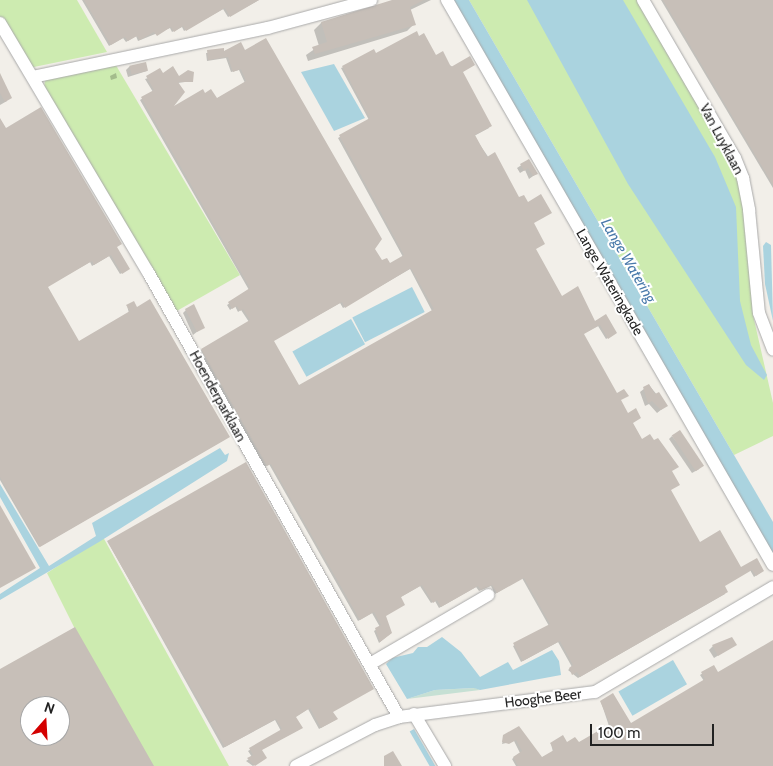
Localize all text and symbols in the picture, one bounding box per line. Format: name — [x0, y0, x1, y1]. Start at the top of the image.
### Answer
street label: Van Luyklaan — [696, 101, 748, 177]
water label: Lange Watering — [597, 216, 659, 306]
street label: Lange Wateringkade — [573, 226, 647, 338]
street label: Hoenderparklaan — [186, 348, 250, 444]
street label: Hooghe Beer — [504, 685, 582, 711]
north arrow — [20, 696, 70, 746]
text: N — [42, 698, 57, 718]
scale bar — [593, 714, 717, 746]
text: 100 m — [598, 724, 640, 742]

